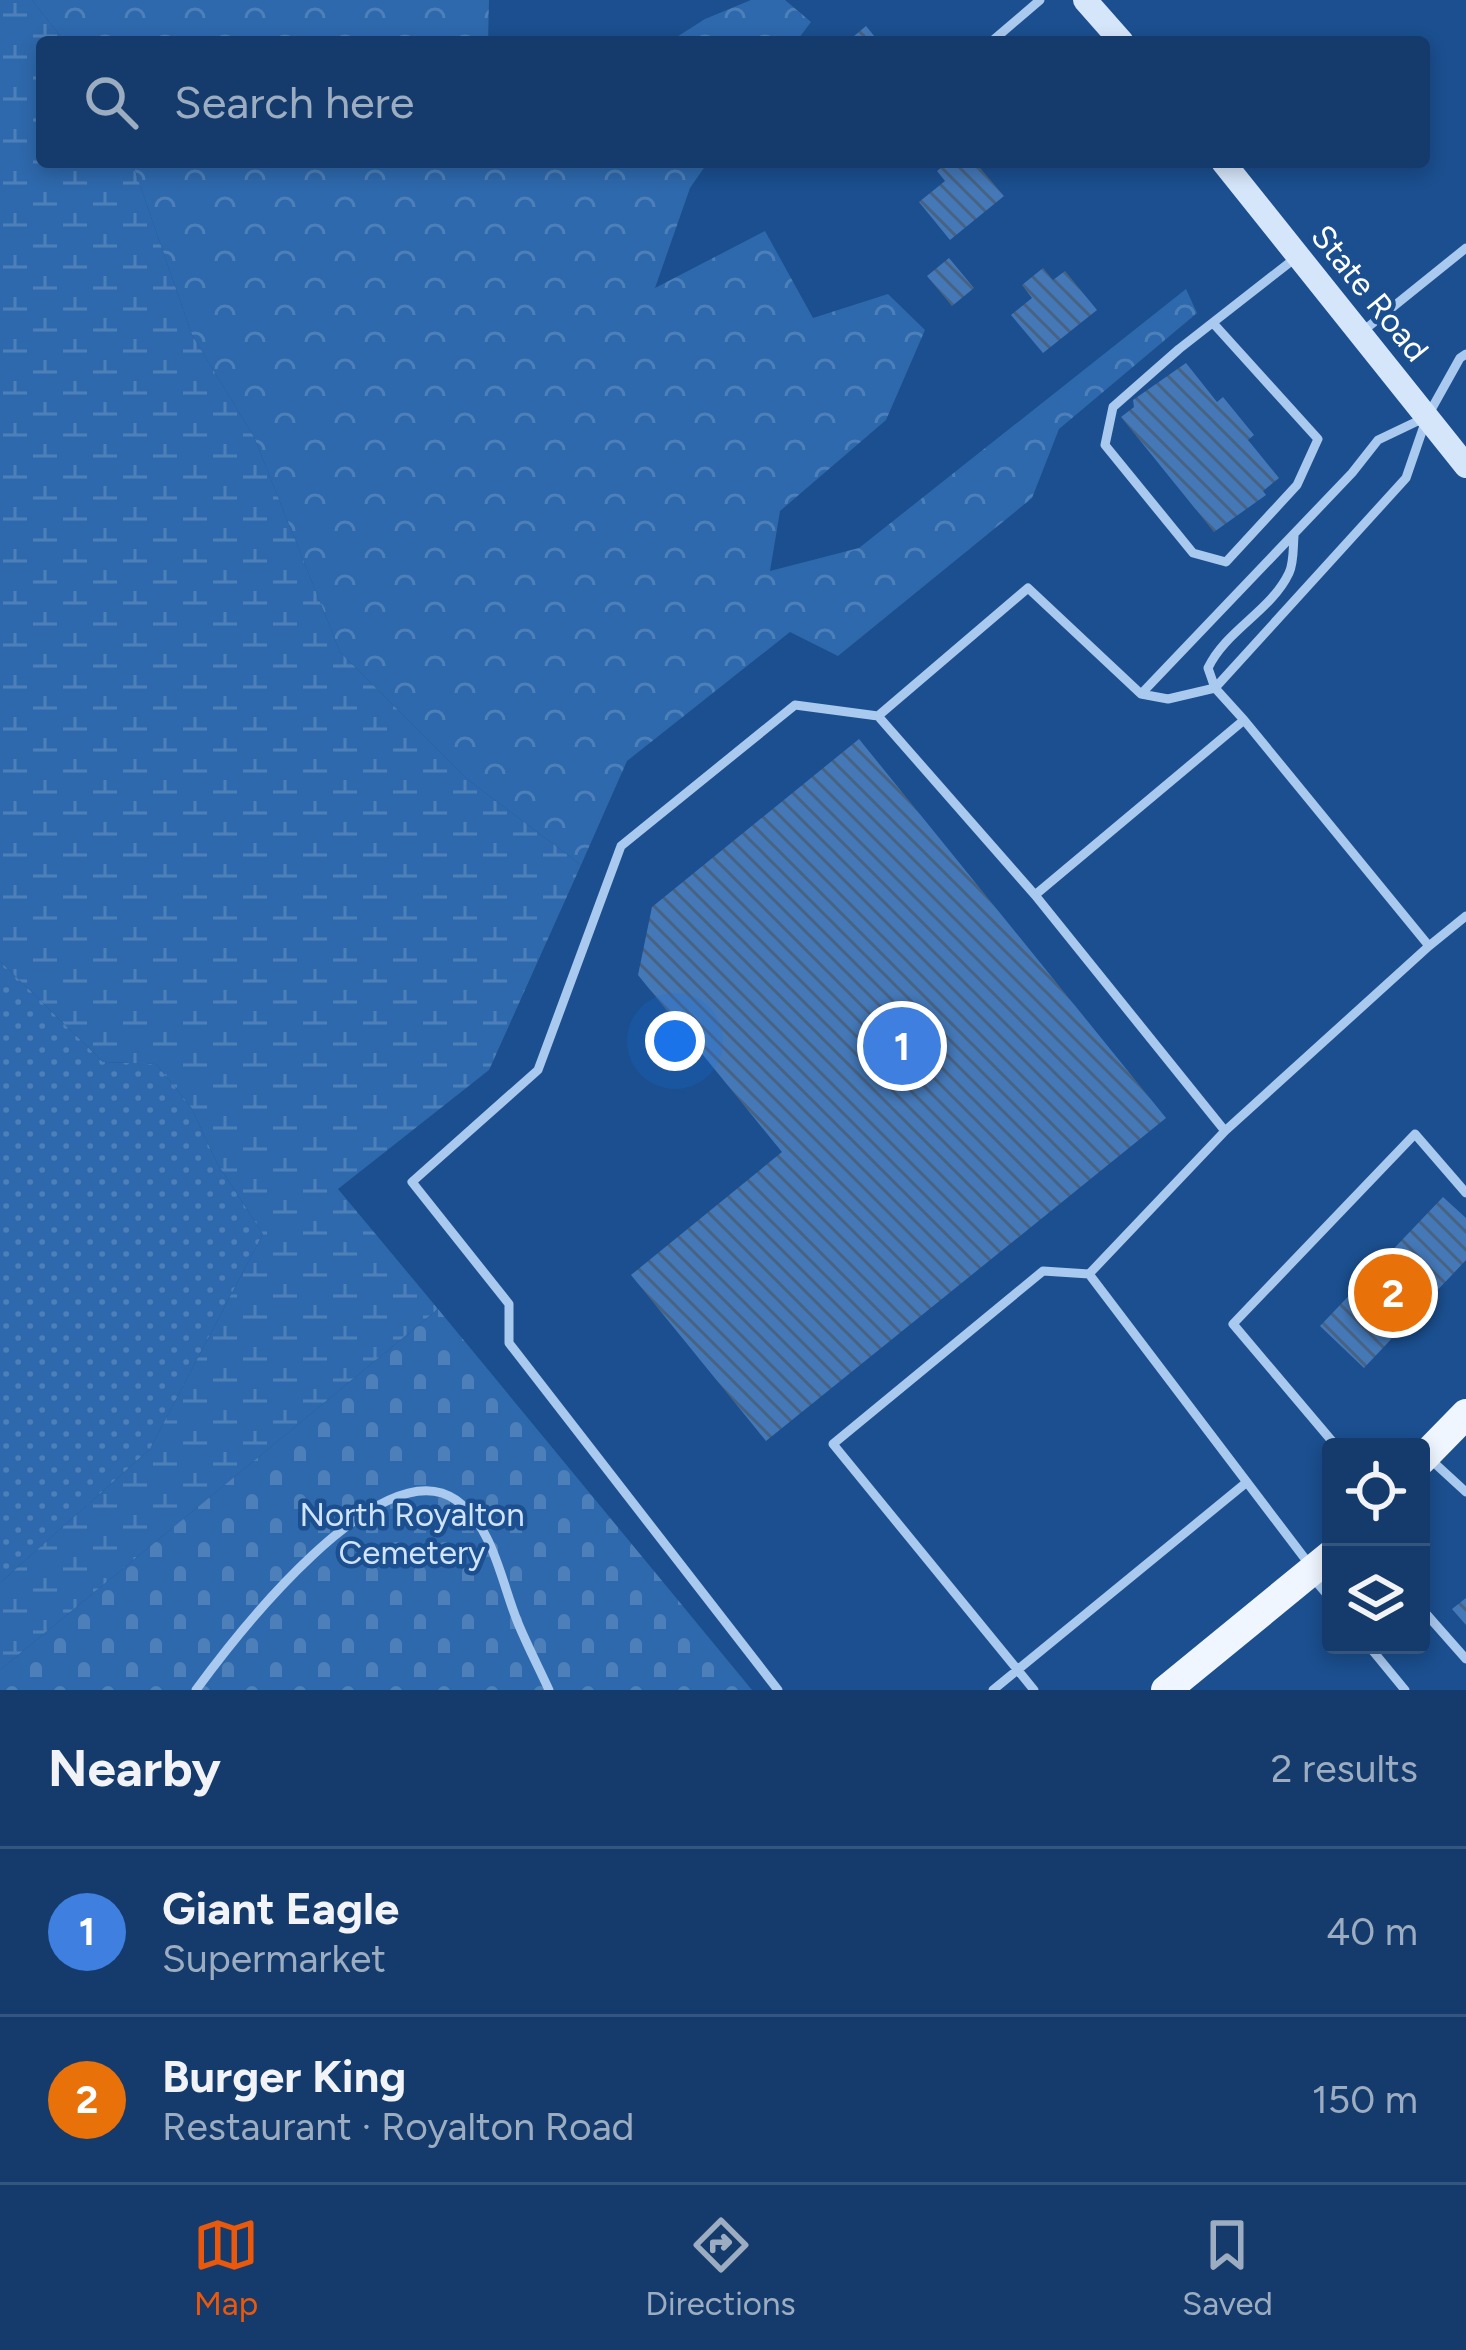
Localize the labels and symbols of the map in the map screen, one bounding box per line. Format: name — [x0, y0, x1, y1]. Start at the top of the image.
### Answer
street label: State Road — [1303, 217, 1437, 369]
pin: 1 — [863, 1001, 941, 1091]
your location — [645, 1011, 705, 1071]
pin: 2 — [1354, 1248, 1432, 1338]
park label: North Royalton Cemetery — [299, 1495, 525, 1572]

